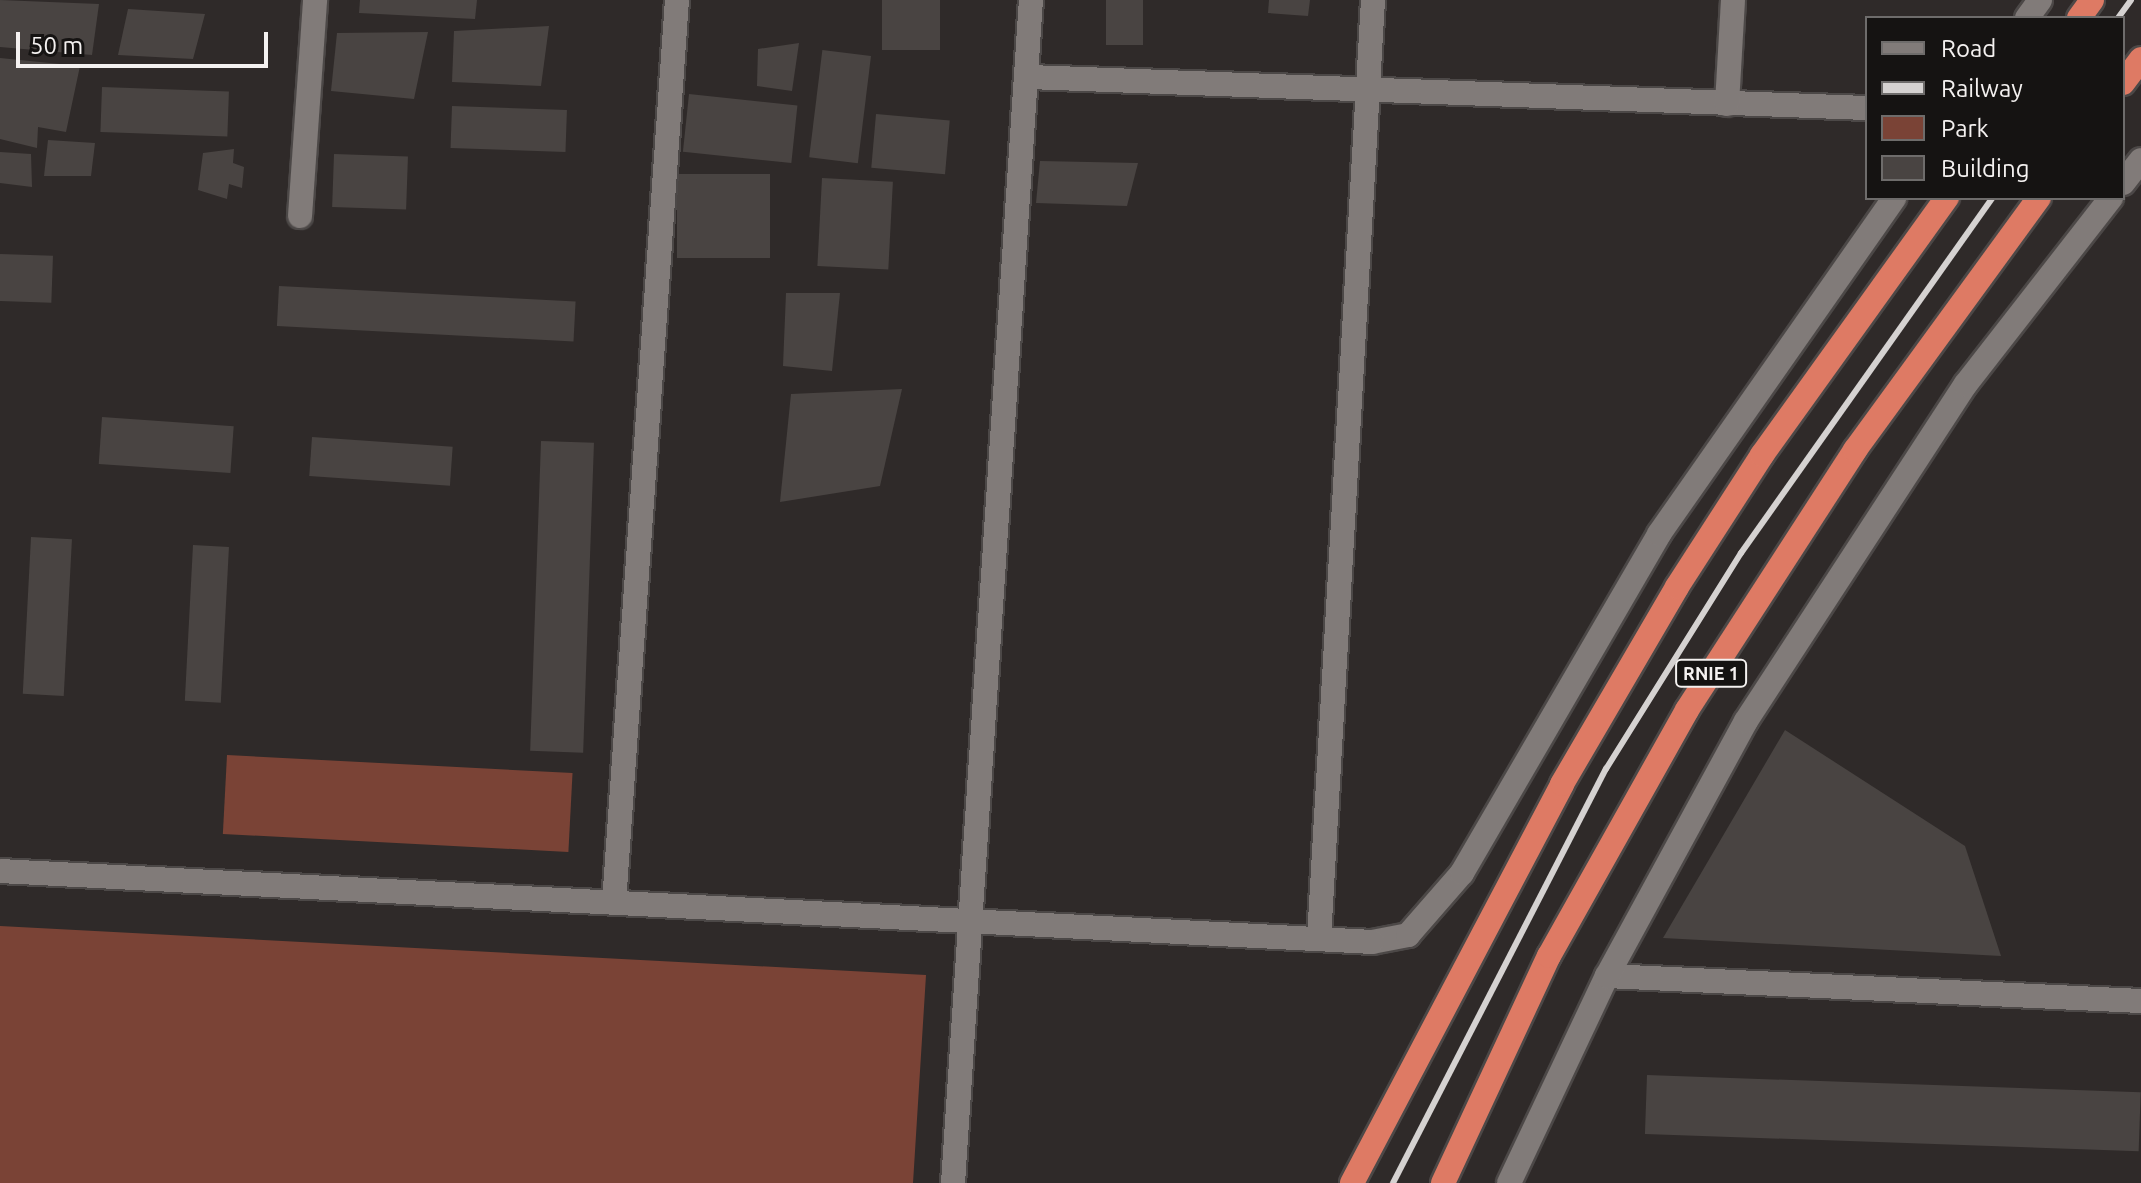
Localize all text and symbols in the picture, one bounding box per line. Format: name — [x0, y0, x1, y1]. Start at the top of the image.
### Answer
scale bar — [20, 16, 272, 66]
legend — [1865, 16, 2125, 200]
text: 50 m — [30, 32, 83, 59]
text: Road — [1941, 35, 1996, 62]
text: Railway — [1941, 75, 2023, 102]
text: Park — [1941, 115, 1989, 142]
text: Building — [1941, 155, 2029, 182]
road number: RNIE 1 — [1675, 659, 1747, 687]

